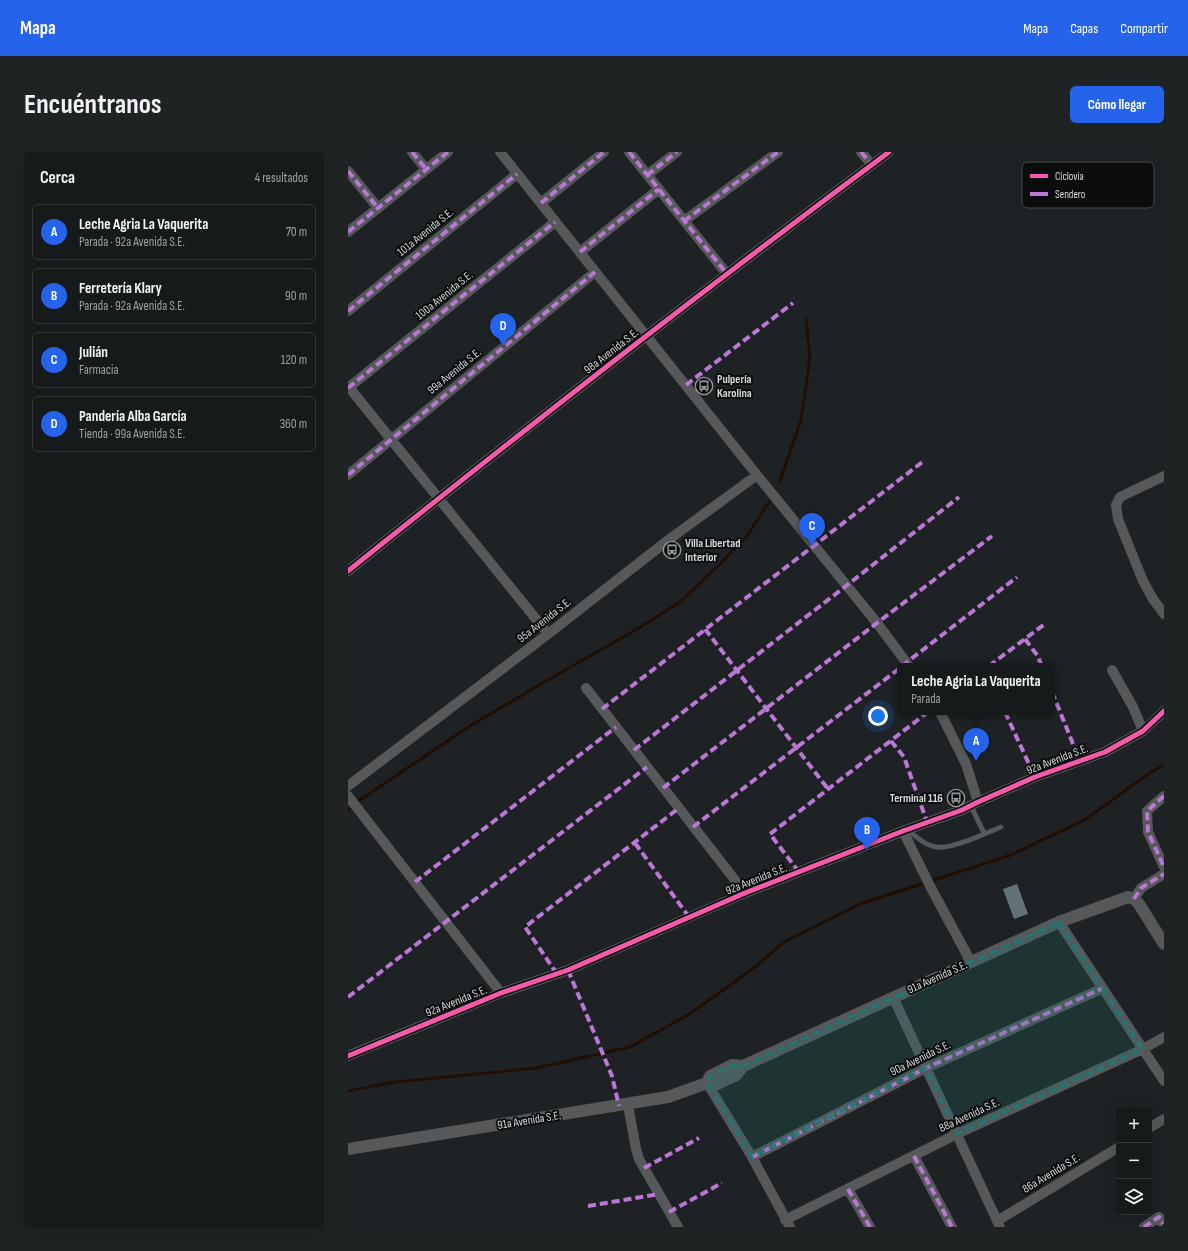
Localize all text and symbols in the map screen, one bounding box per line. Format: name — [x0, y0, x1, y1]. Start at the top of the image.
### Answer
text: Mapa — [20, 17, 56, 40]
text: Mapa — [1023, 20, 1048, 37]
text: Capas — [1070, 20, 1098, 37]
text: Compartir — [1120, 20, 1168, 37]
button: Cómo llegar — [1070, 86, 1164, 123]
text: Encuéntranos — [24, 88, 162, 121]
legend — [1022, 162, 1154, 208]
text: Cerca — [40, 168, 75, 188]
text: 4 resultados — [255, 170, 308, 186]
text: Ciclovía — [1055, 170, 1084, 183]
text: Sendero — [1055, 188, 1086, 201]
street label: 101a Avenida S.E. — [394, 205, 457, 260]
text: Leche Agria La Vaquerita — [79, 215, 208, 234]
text: A — [51, 224, 57, 240]
text: 70 m — [286, 224, 307, 240]
text: Parada · 92a Avenida S.E. — [79, 234, 185, 250]
street label: 100a Avenida S.E. — [413, 268, 476, 323]
text: Ferretería Klary — [79, 279, 162, 298]
text: B — [51, 288, 57, 304]
text: 90 m — [285, 288, 307, 304]
text: Parada · 92a Avenida S.E. — [79, 298, 185, 314]
pin: D — [490, 313, 516, 346]
street label: 98a Avenida S.E. — [581, 325, 642, 377]
text: Julián — [79, 343, 108, 362]
street label: 99a Avenida S.E. — [424, 345, 484, 398]
text: C — [51, 352, 57, 368]
text: 120 m — [281, 352, 307, 368]
text: Farmacia — [79, 362, 118, 378]
place label: Pulpería Karolina — [717, 372, 752, 401]
bus stop icon: Pulpería Karolina — [694, 376, 714, 396]
text: Pandería Alba García — [79, 407, 187, 426]
text: D — [51, 416, 57, 432]
text: 360 m — [280, 416, 307, 432]
text: Tienda · 99a Avenida S.E. — [79, 426, 185, 442]
pin: C — [799, 513, 825, 546]
place label: Villa Libertad Interior — [685, 536, 740, 565]
bus stop icon: Villa Libertad Interior — [662, 540, 682, 560]
street label: 95a Avenida S.E. — [514, 595, 574, 646]
popup — [897, 663, 1055, 715]
text: Leche Agria La Vaquerita — [911, 672, 1041, 691]
text: Parada — [911, 691, 941, 707]
your location — [868, 706, 888, 726]
pin: A — [963, 728, 989, 761]
street label: 92a Avenida S.E. — [1024, 741, 1090, 778]
bus stop icon: Terminal 116 — [946, 788, 966, 808]
place label: Terminal 116 — [890, 791, 943, 806]
pin: B — [854, 817, 880, 850]
street label: 92a Avenida S.E. — [723, 860, 789, 899]
street label: 91a Avenida S.E. — [905, 958, 969, 997]
street label: 92a Avenida S.E. — [423, 982, 489, 1021]
street label: 90a Avenida S.E. — [888, 1037, 953, 1079]
street label: 88a Avenida S.E. — [937, 1095, 1002, 1136]
map controls — [1116, 1107, 1152, 1215]
button: + — [1116, 1107, 1152, 1143]
street label: 91a Avenida S.E. — [496, 1108, 562, 1133]
button: − — [1116, 1143, 1152, 1179]
street label: 86a Avenida S.E. — [1020, 1150, 1083, 1197]
button: layers — [1116, 1179, 1152, 1215]

